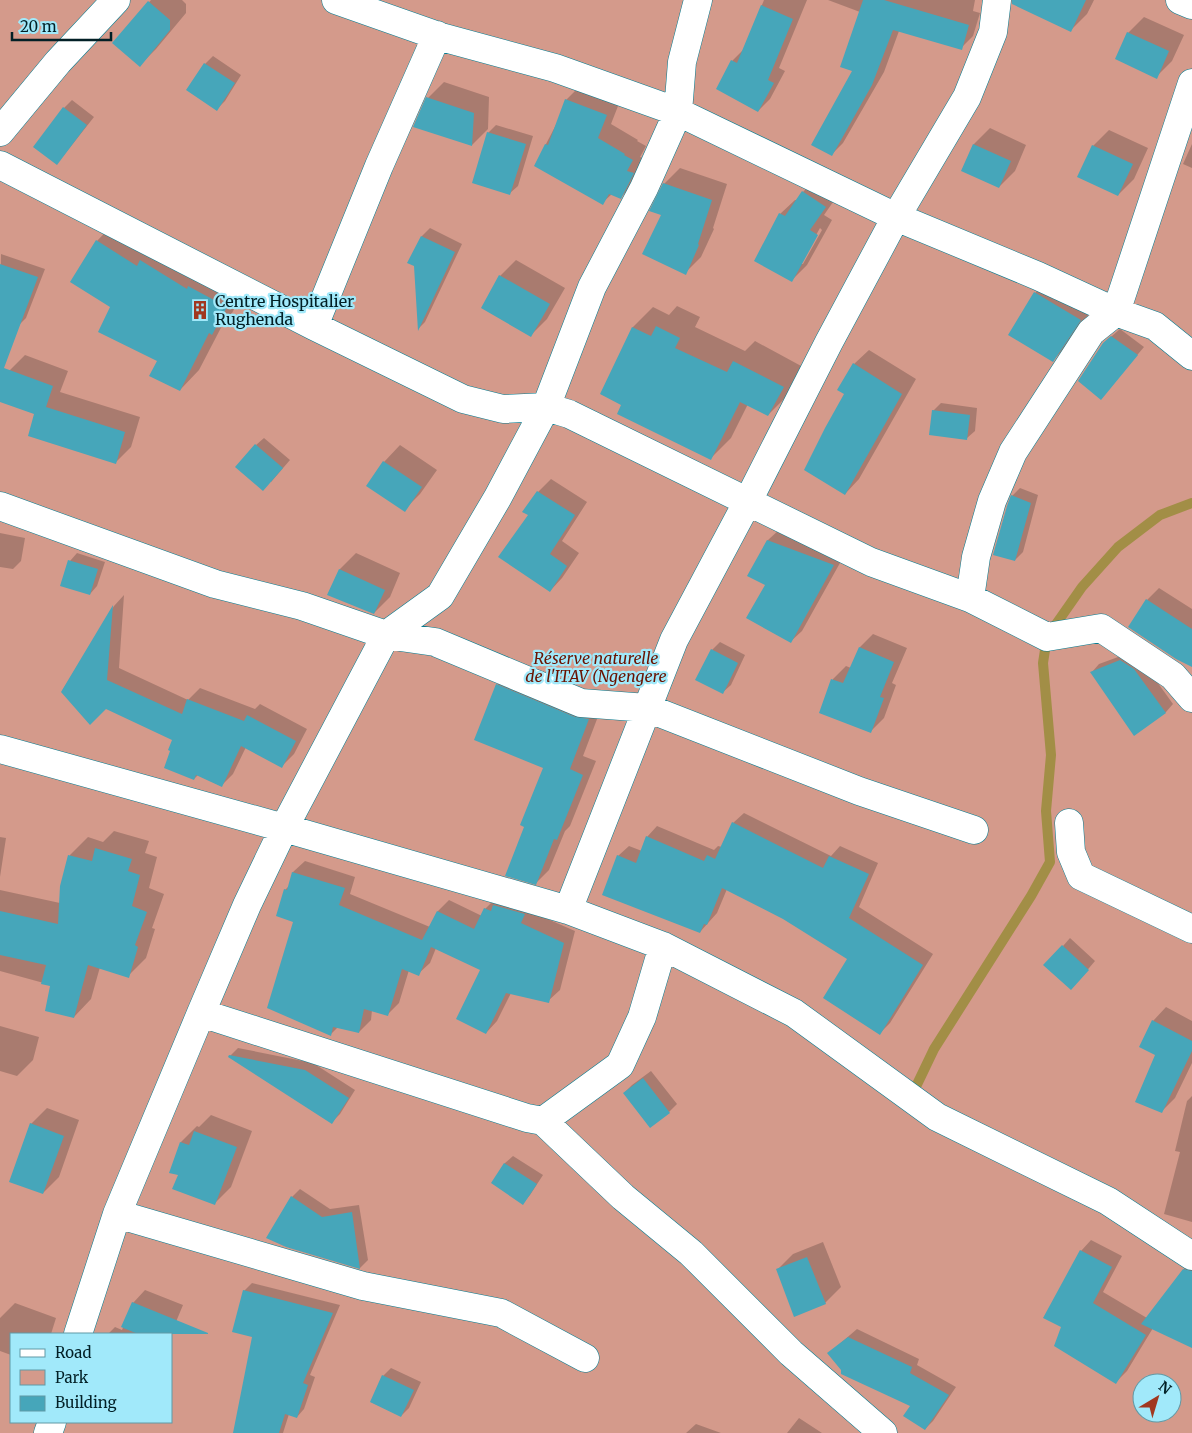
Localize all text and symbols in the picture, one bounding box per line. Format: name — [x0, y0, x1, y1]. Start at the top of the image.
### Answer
scale bar — [12, 10, 111, 42]
text: 20 m — [20, 17, 57, 36]
place label: Centre Hospitalier Rughenda — [215, 291, 354, 329]
building icon: Centre Hospitalier Rughenda — [189, 299, 211, 321]
park label: Réserve naturelle de l'ITAV (Ngengere — [525, 648, 667, 686]
legend — [10, 1333, 172, 1423]
text: Road — [55, 1343, 91, 1362]
text: Park — [55, 1368, 89, 1387]
north arrow — [1132, 1373, 1182, 1423]
text: N — [1155, 1377, 1175, 1398]
text: Building — [55, 1393, 117, 1412]

